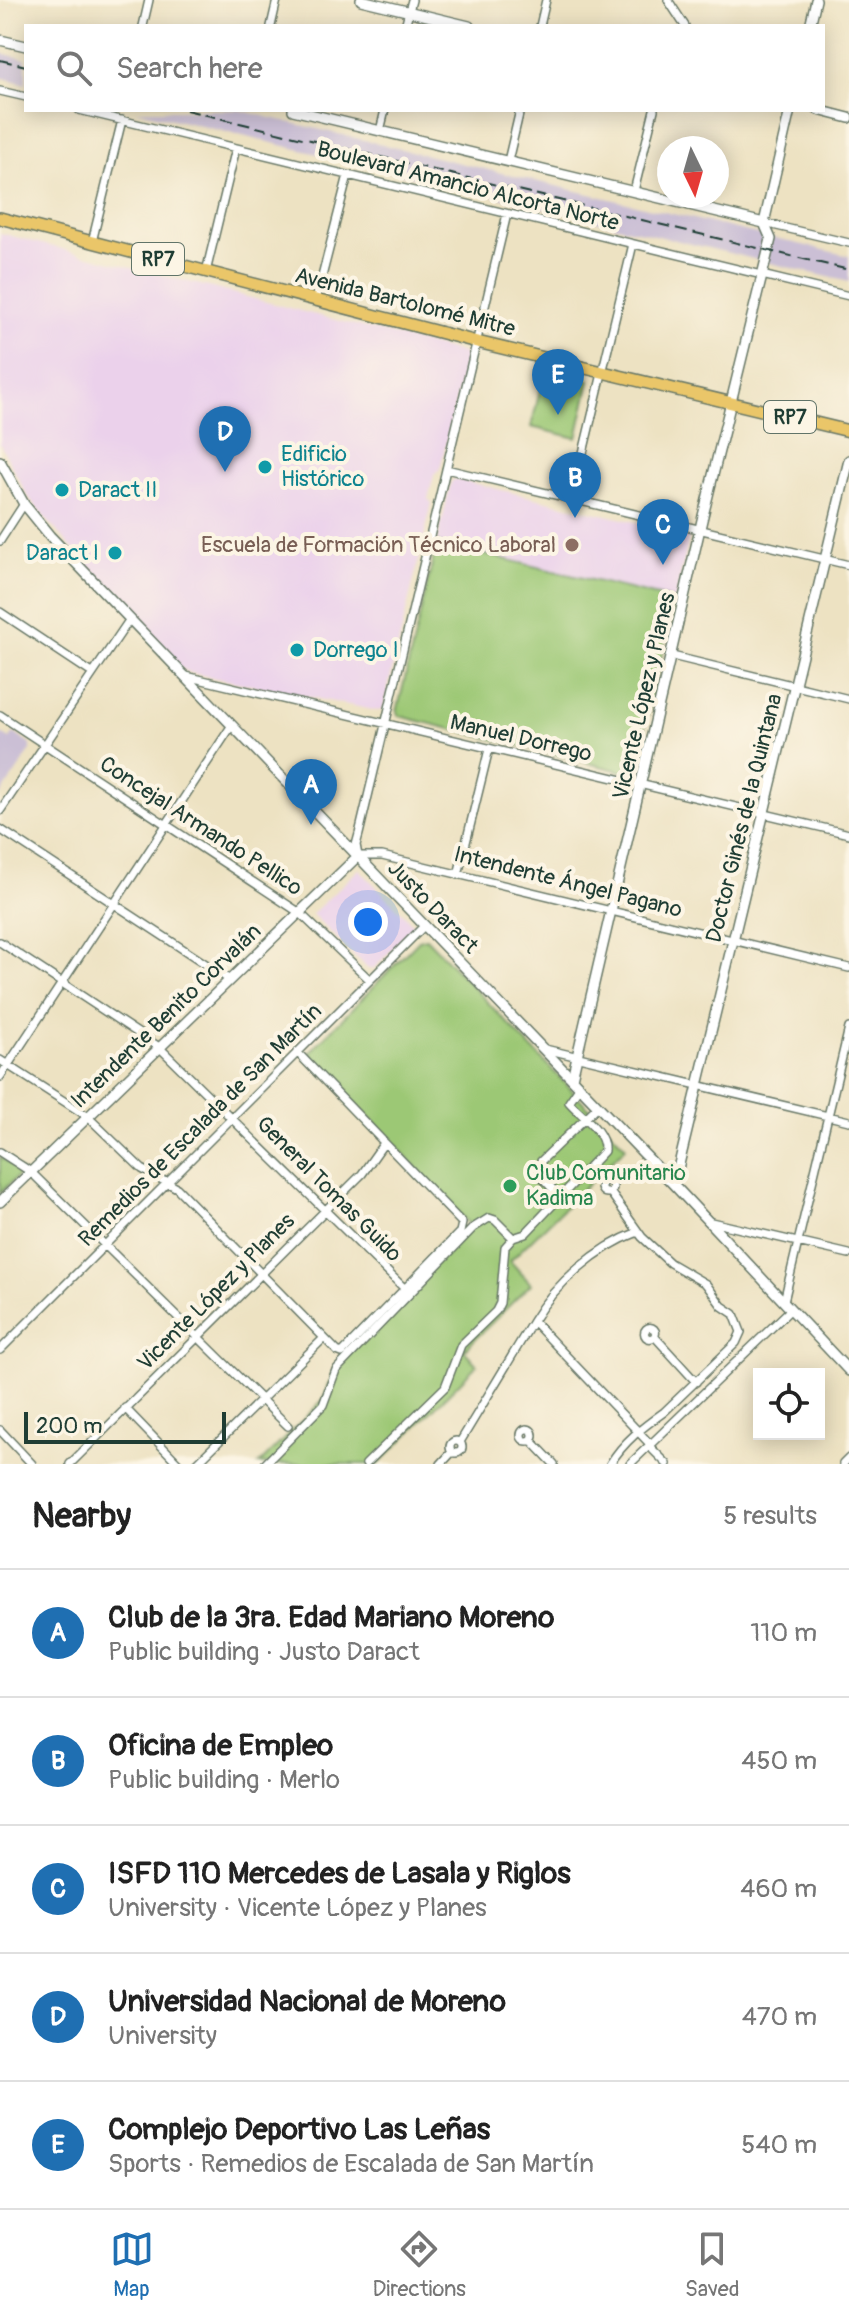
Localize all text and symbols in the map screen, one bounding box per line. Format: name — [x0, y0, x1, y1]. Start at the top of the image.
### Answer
search box — [24, 24, 825, 112]
icon: search — [52, 46, 96, 90]
text: Search here — [116, 50, 263, 87]
street label: Boulevard Amancio Alcorta Norte — [314, 135, 622, 237]
north arrow — [657, 136, 729, 208]
road number: RP7 — [132, 243, 184, 275]
street label: Avenida Bartolomé Mitre — [292, 261, 518, 343]
pin: E — [532, 349, 584, 415]
road number: RP7 — [764, 401, 816, 433]
pin: D — [199, 406, 251, 472]
place label: Edificio Histórico — [281, 440, 365, 493]
pin: B — [549, 452, 601, 518]
marker: Edificio Histórico — [256, 458, 274, 476]
place label: Daract II — [78, 476, 157, 504]
marker: Daract II — [53, 481, 71, 499]
pin: C — [637, 499, 689, 565]
place label: Escuela de Formación Técnico Laboral — [201, 531, 556, 559]
marker: Escuela de Formación Técnico Laboral — [563, 536, 581, 554]
place label: Daract I — [26, 539, 99, 567]
marker: Daract I — [106, 544, 124, 562]
street label: Vicente López y Planes — [607, 590, 681, 802]
place label: Dorrego I — [313, 636, 399, 664]
marker: Dorrego I — [288, 641, 306, 659]
street label: Doctor Ginés de la Quintana — [700, 691, 788, 945]
street label: Manuel Dorrego — [448, 708, 595, 768]
street label: Concejal Armando Pellico — [94, 750, 308, 902]
pin: A — [285, 759, 337, 825]
street label: Intendente Ángel Pagano — [451, 840, 685, 924]
street label: Justo Daract — [382, 854, 485, 960]
your location — [348, 902, 388, 942]
street label: Intendente Benito Corvalán — [65, 918, 267, 1114]
street label: Remedios de Escalada de San Martín — [72, 997, 328, 1253]
street label: General Tomas Guido — [250, 1110, 408, 1268]
place label: Club Comunitario Kadima — [526, 1159, 686, 1212]
marker: Club Comunitario Kadima — [501, 1177, 519, 1195]
street label: Vicente López y Planes — [131, 1207, 301, 1377]
map controls — [753, 1368, 825, 1440]
button: locate — [753, 1368, 825, 1440]
scale bar — [24, 1408, 226, 1444]
text: 200 m — [36, 1412, 103, 1440]
text: Nearby — [32, 1495, 131, 1538]
text: 5 results — [723, 1500, 817, 1532]
text: Club de la 3ra. Edad Mariano Moreno — [108, 1599, 554, 1636]
text: A — [50, 1617, 66, 1649]
text: 110 m — [750, 1617, 817, 1649]
text: Public building · Justo Daract — [108, 1636, 420, 1668]
text: Oficina de Empleo — [108, 1727, 333, 1764]
text: B — [51, 1745, 65, 1777]
text: 450 m — [741, 1745, 817, 1777]
text: Public building · Merlo — [108, 1764, 340, 1796]
text: ISFD 110 Mercedes de Lasala y Riglos — [108, 1855, 571, 1892]
text: C — [50, 1873, 66, 1905]
text: 460 m — [740, 1873, 817, 1905]
text: University · Vicente López y Planes — [108, 1892, 487, 1924]
text: Universidad Nacional de Moreno — [108, 1983, 506, 2020]
text: D — [50, 2001, 66, 2033]
text: 470 m — [742, 2001, 817, 2033]
text: University — [108, 2020, 217, 2052]
text: Complejo Deportivo Las Leñas — [108, 2111, 490, 2148]
text: E — [51, 2129, 65, 2161]
text: 540 m — [741, 2129, 817, 2161]
text: Sports · Remedios de Escalada de San Martín — [108, 2148, 594, 2180]
tab: Map — [110, 2227, 154, 2303]
tab: Directions — [373, 2227, 466, 2303]
tab: Saved — [685, 2227, 739, 2303]

